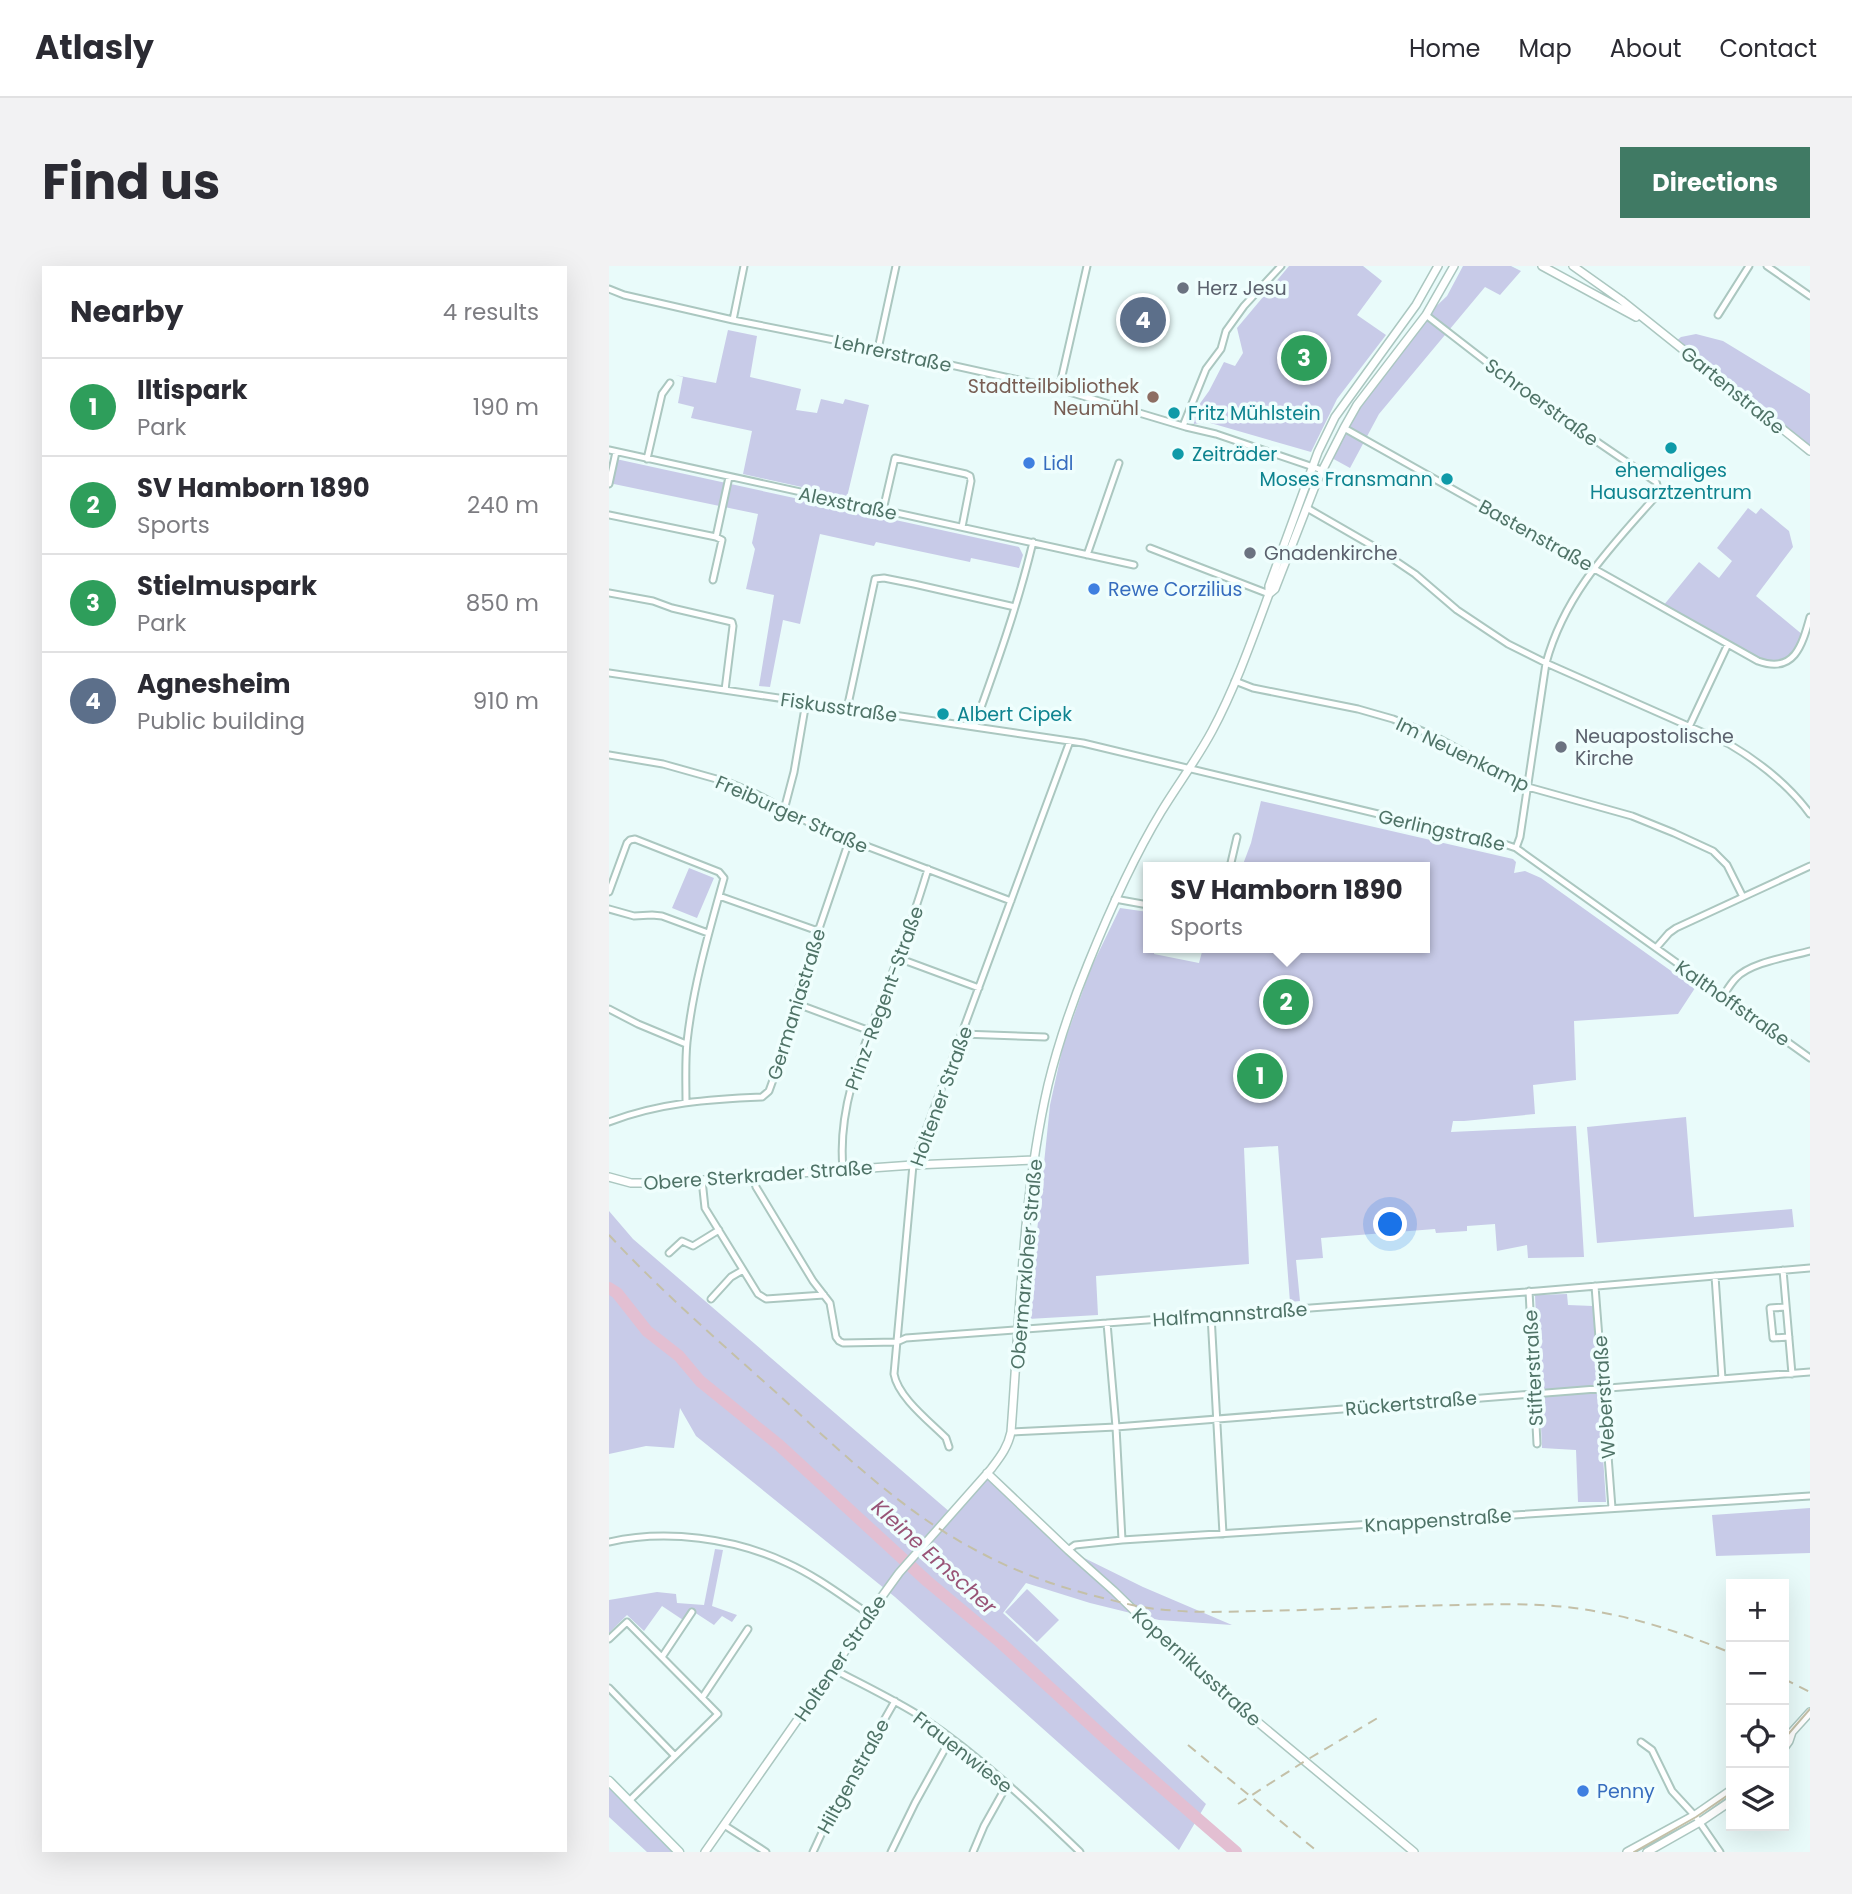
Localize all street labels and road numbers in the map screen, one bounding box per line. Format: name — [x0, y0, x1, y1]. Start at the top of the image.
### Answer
street label: Lehrerstraße — [832, 328, 954, 379]
street label: Gartenstraße — [1675, 340, 1791, 441]
street label: Schroerstraße — [1479, 352, 1604, 453]
street label: Alexstraße — [796, 480, 900, 527]
street label: Bastenstraße — [1474, 493, 1598, 578]
street label: Fiskusstraße — [779, 686, 899, 729]
street label: Im Neuenkamp — [1391, 710, 1534, 799]
street label: Freiburger Straße — [711, 769, 873, 860]
street label: Gerlingstraße — [1376, 803, 1508, 858]
street label: Prinz-Regent-Straße — [839, 902, 930, 1094]
street label: Germaniastraße — [761, 925, 832, 1083]
street label: Kalthoffstraße — [1670, 954, 1795, 1053]
street label: Holtener Straße — [904, 1022, 979, 1170]
street label: Obere Sterkrader Straße — [643, 1154, 874, 1197]
street label: Obermarxloher Straße — [1004, 1158, 1049, 1370]
street label: Halfmannstraße — [1152, 1296, 1308, 1333]
street label: Stifterstraße — [1517, 1309, 1550, 1427]
street label: Weberstraße — [1587, 1334, 1622, 1460]
street label: Rückertstraße — [1344, 1384, 1478, 1423]
street label: Knappenstraße — [1364, 1502, 1513, 1539]
street label: Holtener Straße — [788, 1590, 893, 1727]
street label: Kopernikusstraße — [1126, 1602, 1267, 1733]
street label: Frauenwiese — [907, 1705, 1018, 1800]
street label: Hiltgenstraße — [811, 1714, 896, 1839]

